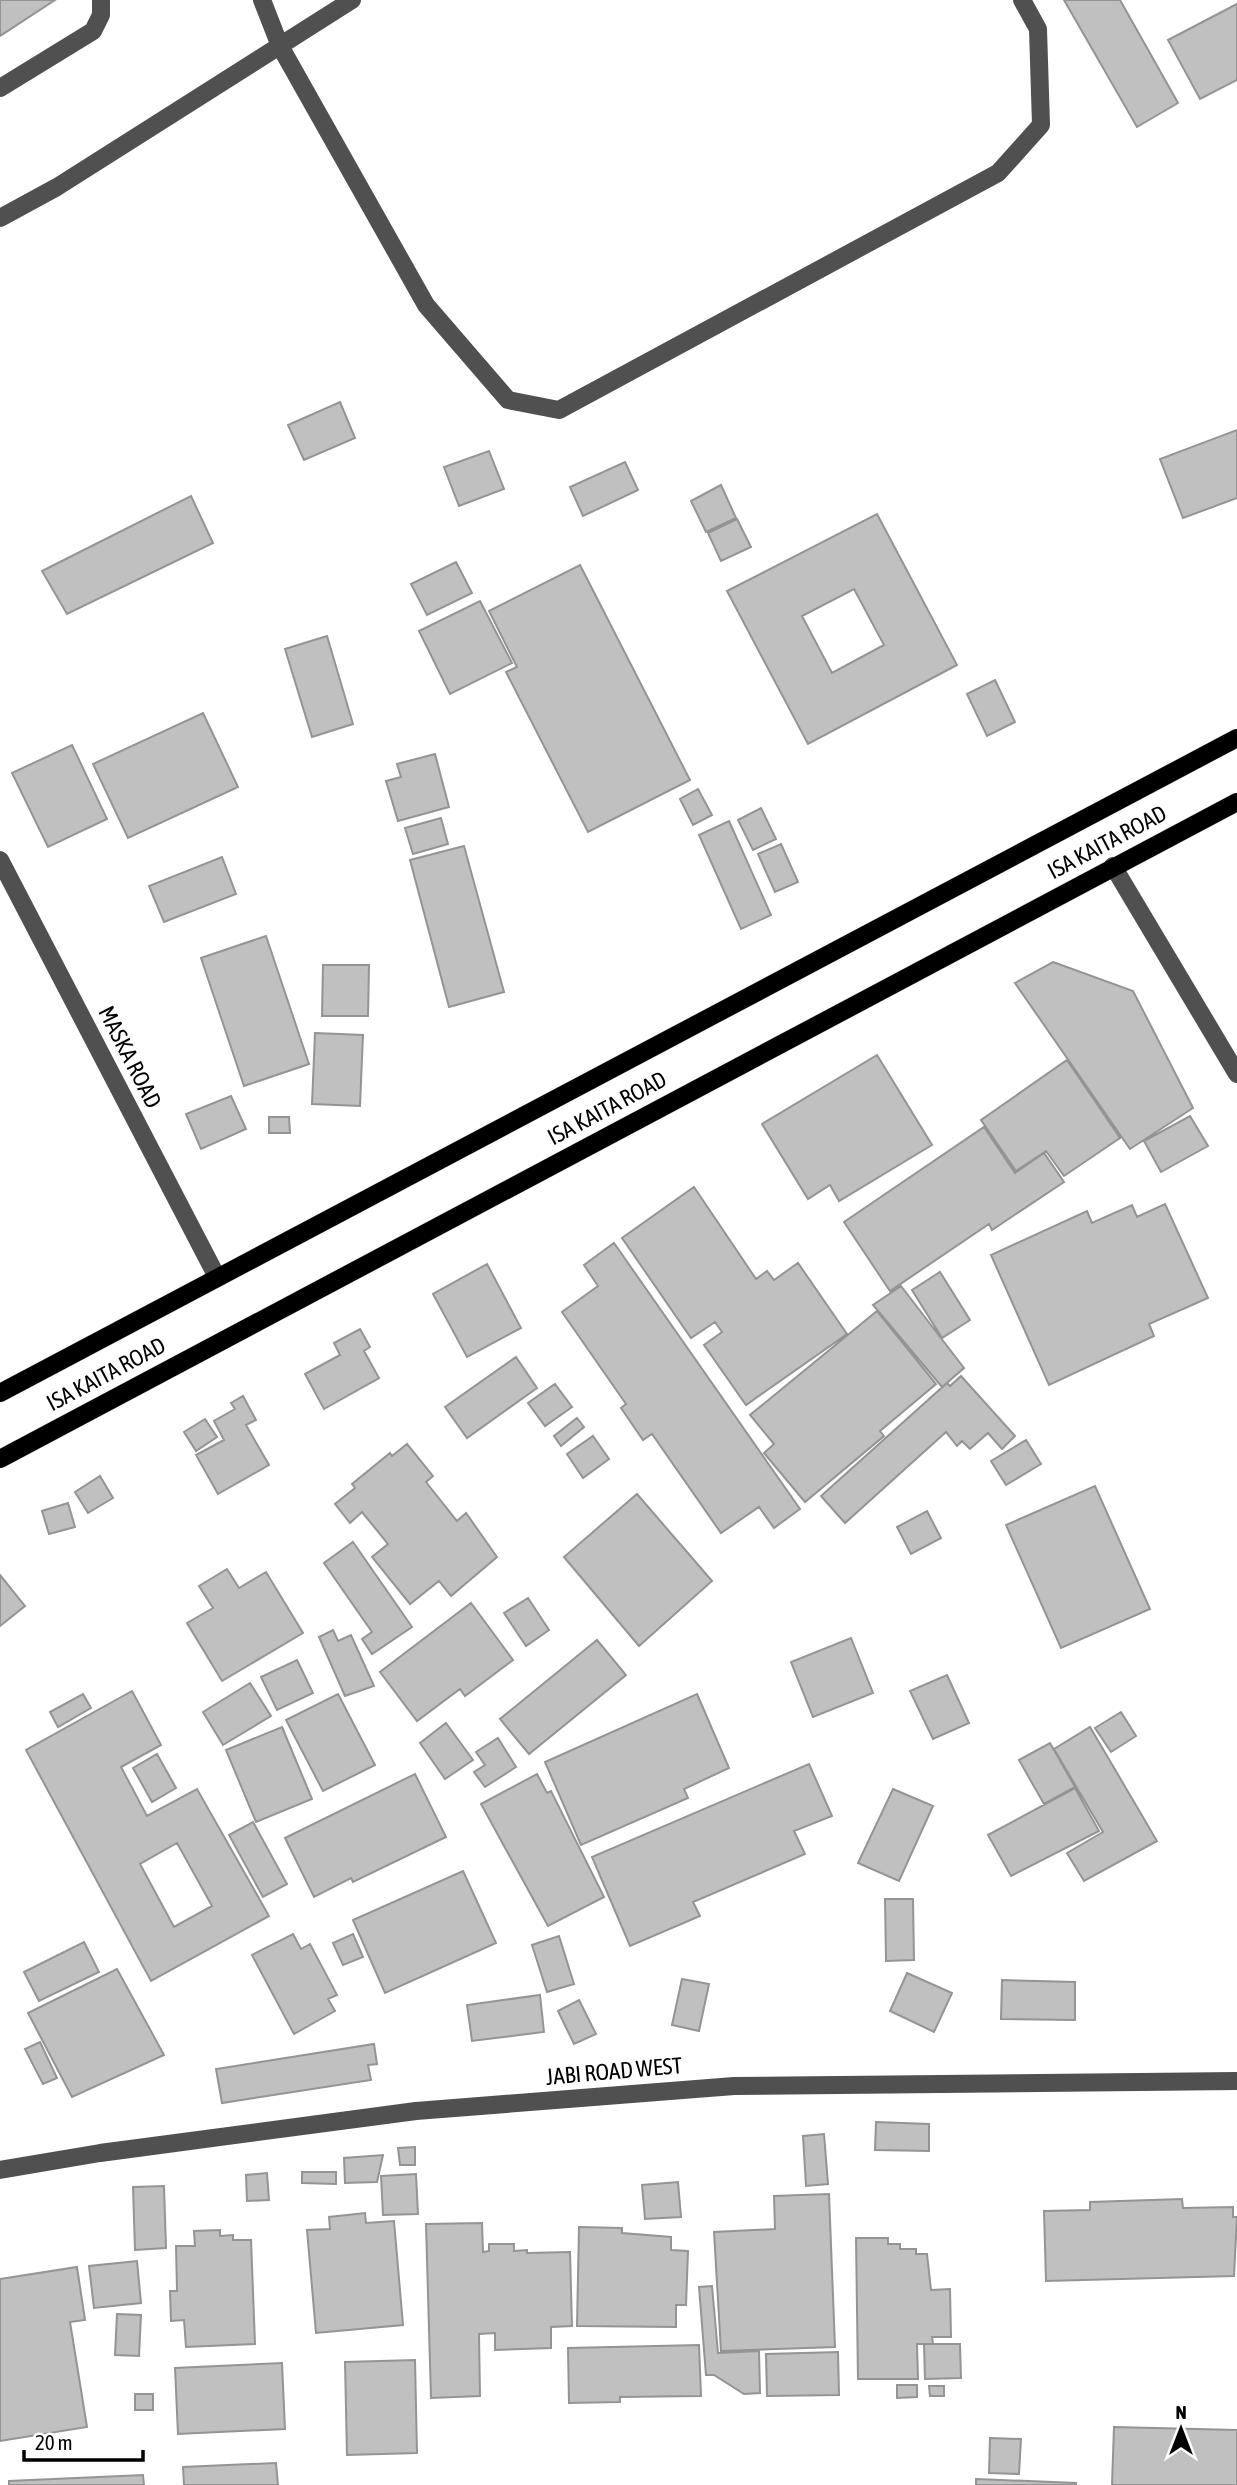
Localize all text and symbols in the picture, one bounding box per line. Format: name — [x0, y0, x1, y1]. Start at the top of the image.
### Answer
street label: ISA KAITA ROAD — [1043, 800, 1171, 884]
street label: MASKA ROAD — [93, 1002, 167, 1112]
street label: ISA KAITA ROAD — [543, 1066, 671, 1150]
street label: ISA KAITA ROAD — [42, 1332, 170, 1416]
street label: JABI ROAD WEST — [545, 2052, 683, 2090]
north arrow — [1146, 2394, 1216, 2464]
text: N — [1175, 2401, 1187, 2423]
scale bar — [24, 2418, 144, 2462]
text: 20 m — [35, 2430, 73, 2454]

